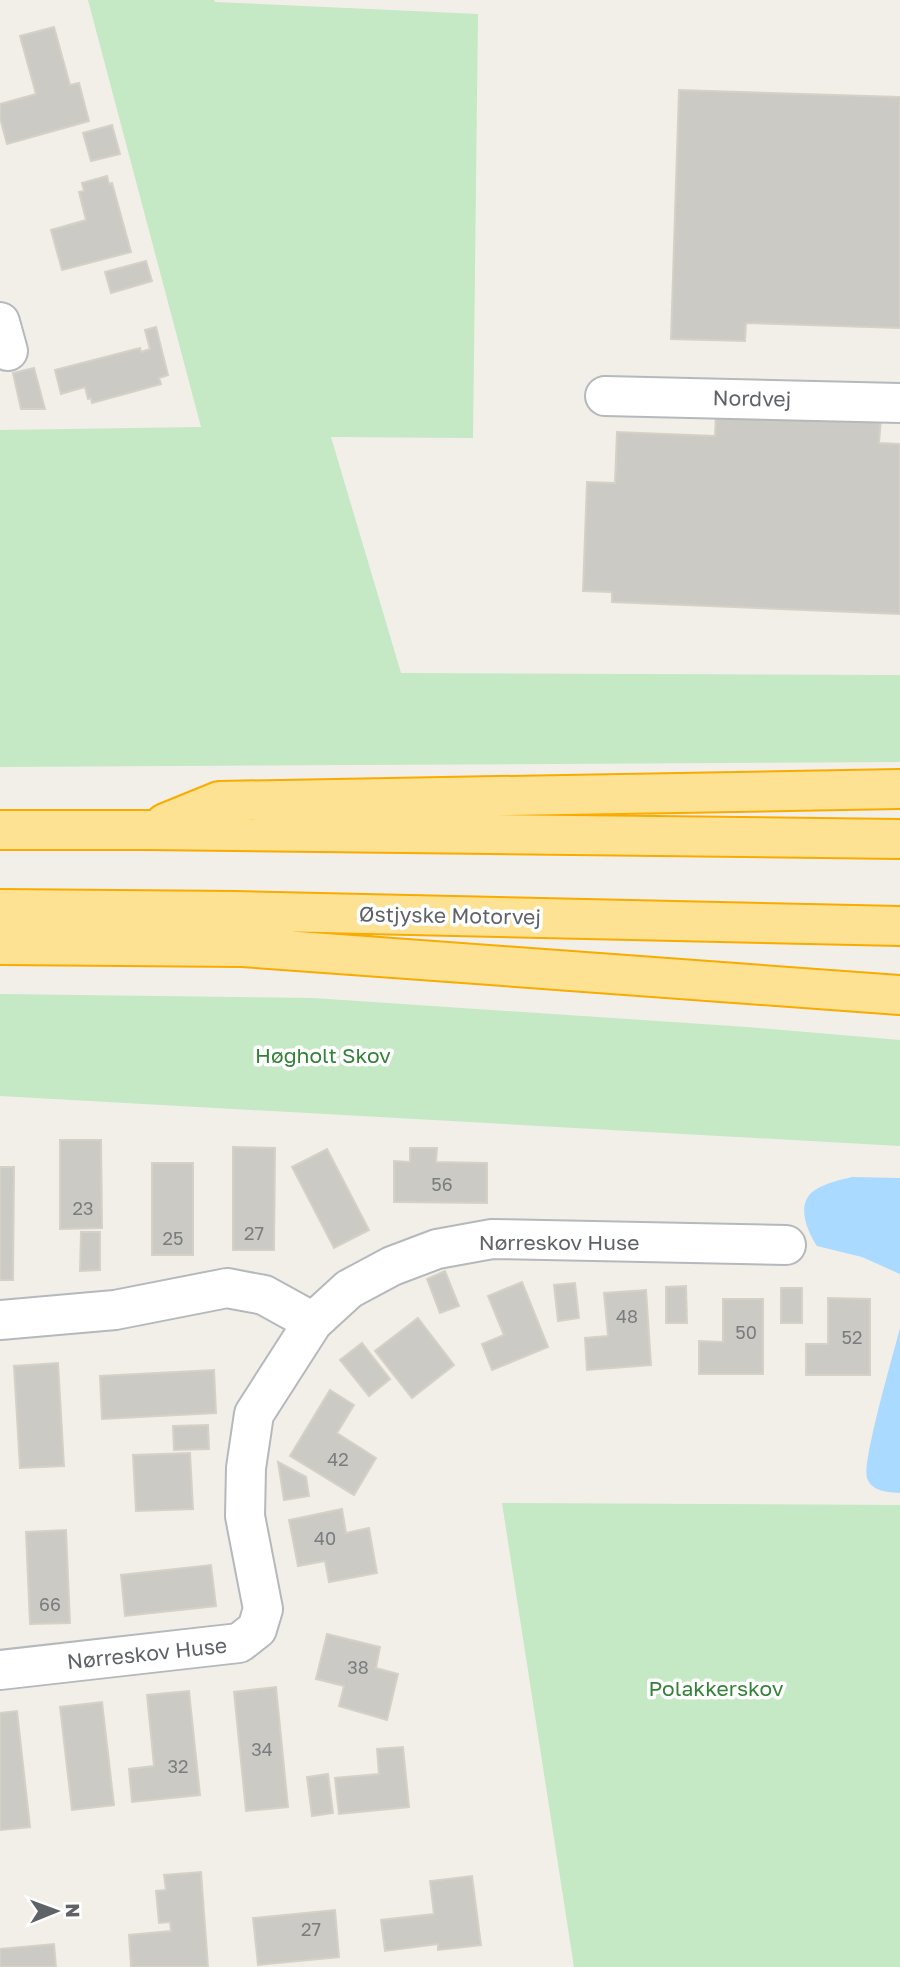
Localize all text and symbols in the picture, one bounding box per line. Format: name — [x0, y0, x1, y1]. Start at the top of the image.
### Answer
street label: Nordvej — [712, 384, 792, 412]
street label: Østjyske Motorvej — [359, 900, 541, 930]
park label: Høgholt Skov — [255, 1042, 391, 1068]
house number: 56 — [431, 1173, 453, 1195]
house number: 23 — [73, 1197, 93, 1219]
house number: 27 — [244, 1222, 264, 1244]
house number: 25 — [163, 1227, 183, 1249]
street label: Nørreskov Huse — [479, 1229, 639, 1255]
house number: 48 — [616, 1305, 638, 1327]
house number: 50 — [735, 1321, 757, 1343]
house number: 52 — [842, 1326, 862, 1348]
house number: 42 — [327, 1448, 349, 1470]
house number: 40 — [314, 1527, 336, 1549]
house number: 66 — [39, 1593, 61, 1615]
street label: Nørreskov Huse — [66, 1632, 228, 1674]
house number: 38 — [347, 1656, 369, 1678]
park label: Polakkerskov — [649, 1675, 784, 1701]
house number: 34 — [251, 1738, 273, 1760]
house number: 32 — [168, 1755, 188, 1777]
north arrow — [21, 1876, 91, 1946]
text: N — [62, 1903, 85, 1918]
house number: 27 — [301, 1918, 321, 1940]

